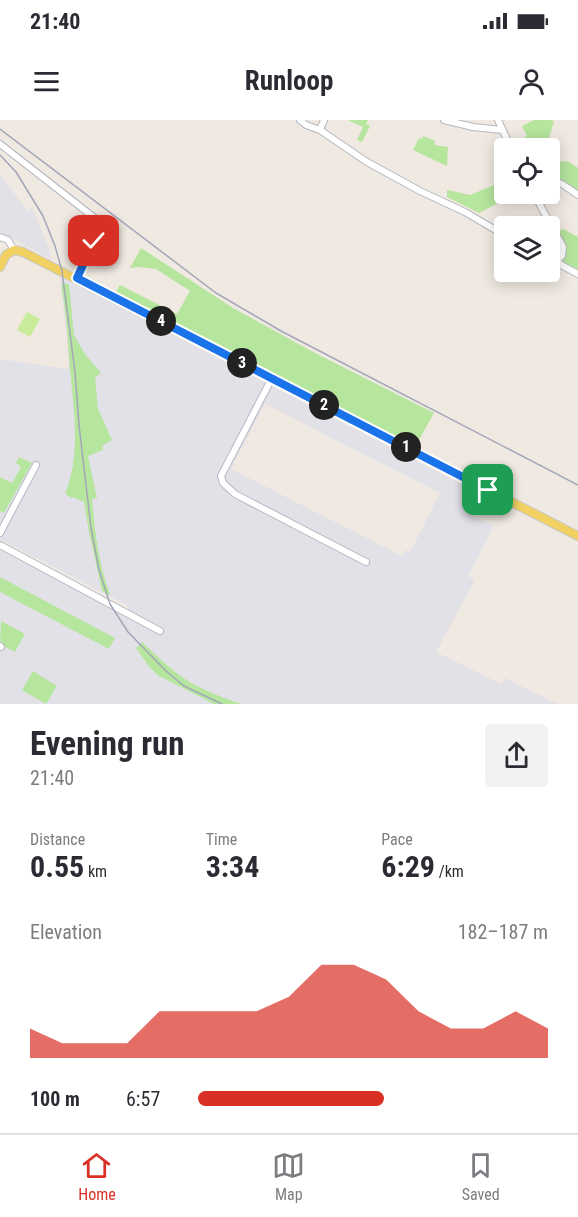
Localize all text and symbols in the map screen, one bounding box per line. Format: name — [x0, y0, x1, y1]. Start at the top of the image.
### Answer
text: 21:40 — [30, 9, 81, 34]
icon: menu — [30, 65, 63, 98]
text: Runloop — [245, 65, 333, 97]
icon: person — [515, 65, 548, 98]
map controls — [494, 138, 560, 282]
button: locate — [494, 138, 560, 204]
pin — [68, 215, 119, 266]
button: layers — [494, 216, 560, 282]
icon: check — [77, 224, 110, 257]
pin: 4 — [146, 306, 176, 336]
text: 4 — [157, 311, 165, 330]
pin: 3 — [227, 348, 257, 378]
text: 3 — [238, 353, 246, 372]
pin: 2 — [309, 390, 339, 420]
text: 2 — [320, 395, 328, 414]
pin: 1 — [391, 432, 421, 462]
text: 1 — [402, 437, 410, 456]
pin — [462, 464, 513, 515]
icon: arrive — [471, 473, 504, 506]
text: Evening run — [30, 724, 185, 763]
button: share — [485, 724, 548, 787]
text: 21:40 — [30, 766, 74, 790]
text: Distance — [30, 830, 85, 849]
text: Time — [206, 830, 237, 849]
text: Pace — [381, 830, 413, 849]
text: 0.55 — [30, 849, 84, 884]
text: 3:34 — [206, 849, 259, 884]
text: 6:29 — [381, 849, 435, 884]
text: km — [84, 862, 107, 881]
text: /km — [435, 862, 464, 881]
text: Elevation — [30, 920, 102, 944]
text: 182–187 m — [458, 920, 548, 944]
text: 100 m — [30, 1087, 80, 1111]
text: 6:57 — [126, 1087, 160, 1111]
tab: Home — [78, 1149, 116, 1204]
tab: Map — [272, 1149, 305, 1204]
tab: Saved — [462, 1149, 500, 1204]

